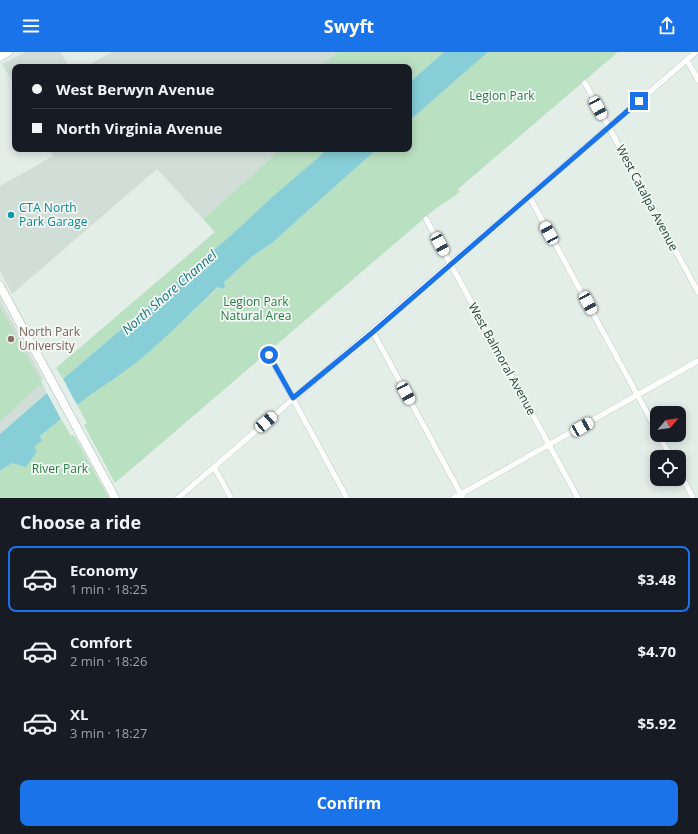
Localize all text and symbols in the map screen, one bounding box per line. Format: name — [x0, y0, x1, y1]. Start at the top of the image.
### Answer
text: Swyft — [324, 14, 374, 38]
icon: menu — [20, 15, 42, 37]
icon: share — [656, 15, 678, 37]
text: West Berwyn Avenue — [56, 79, 214, 99]
park label: Legion Park — [469, 87, 535, 104]
route end — [630, 92, 648, 110]
car — [587, 95, 609, 121]
text: North Virginia Avenue — [56, 118, 222, 138]
street label: West Catalpa Avenue — [612, 142, 683, 254]
place label: CTA North Park Garage — [19, 199, 88, 230]
marker: CTA North Park Garage — [6, 210, 16, 220]
car — [538, 220, 560, 246]
car — [429, 231, 451, 257]
water label: North Shore Channel — [118, 245, 221, 338]
car — [577, 290, 599, 316]
park label: Legion Park Natural Area — [221, 293, 291, 324]
street label: West Balmoral Avenue — [464, 299, 541, 418]
place label: North Park University — [19, 323, 81, 354]
marker: North Park University — [6, 334, 16, 344]
route start — [260, 346, 278, 364]
car — [395, 380, 417, 406]
north arrow — [650, 406, 686, 442]
map controls — [650, 406, 686, 486]
car — [253, 410, 279, 434]
car — [569, 416, 595, 438]
button: locate — [650, 450, 686, 486]
park label: River Park — [32, 460, 89, 477]
text: Choose a ride — [20, 510, 141, 534]
text: Economy — [70, 560, 138, 580]
icon: car — [22, 561, 58, 597]
text: $3.48 — [637, 569, 676, 589]
text: 1 min · 18:25 — [70, 580, 147, 598]
text: Comfort — [70, 632, 132, 652]
icon: car — [22, 633, 58, 669]
text: $4.70 — [637, 641, 676, 661]
text: 2 min · 18:26 — [70, 652, 147, 670]
text: XL — [70, 704, 88, 724]
icon: car — [22, 705, 58, 741]
text: $5.92 — [637, 713, 676, 733]
text: 3 min · 18:27 — [70, 724, 147, 742]
button: Confirm — [20, 780, 678, 826]

